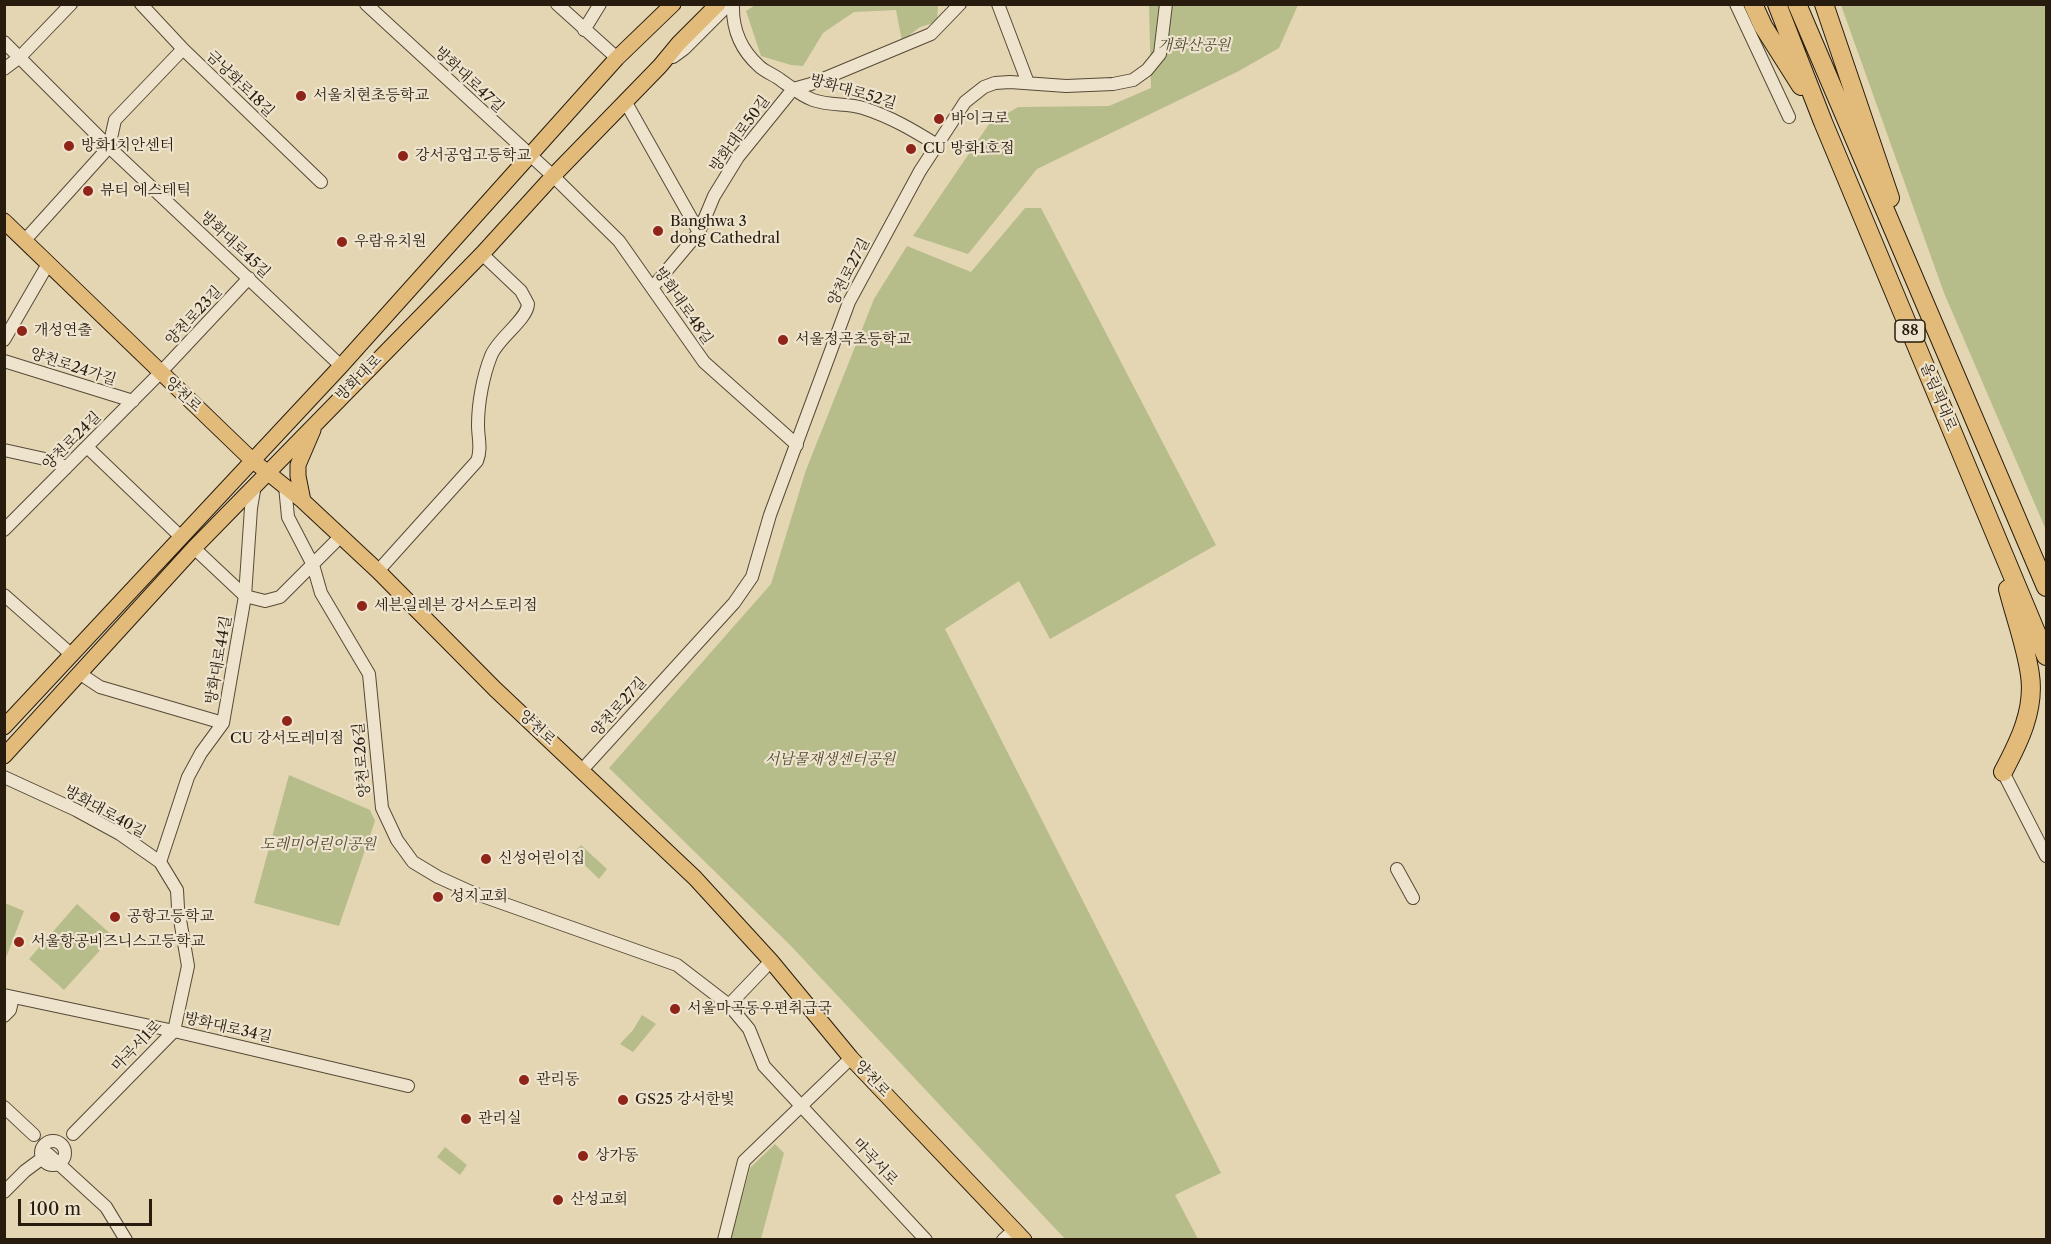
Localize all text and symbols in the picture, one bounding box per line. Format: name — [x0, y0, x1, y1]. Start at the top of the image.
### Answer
park label: 개화산공원 — [1158, 37, 1230, 55]
street label: 방화대로47길 — [430, 43, 508, 117]
street label: 금낭화로18길 — [202, 47, 278, 121]
street label: 방화대로52길 — [808, 71, 898, 113]
place label: 서울치현초등학교 — [313, 87, 429, 105]
marker: 서울치현초등학교 — [294, 89, 308, 103]
street label: 방화대로50길 — [706, 92, 774, 176]
place label: 바이크로 — [951, 110, 1009, 128]
marker: 바이크로 — [932, 112, 946, 126]
place label: 방화1치안센터 — [81, 137, 174, 155]
marker: 방화1치안센터 — [62, 139, 76, 153]
place label: CU 방화1호점 — [923, 140, 1014, 158]
marker: CU 방화1호점 — [904, 142, 918, 156]
place label: 강서공업고등학교 — [415, 147, 531, 165]
marker: 강서공업고등학교 — [396, 149, 410, 163]
place label: 뷰티 에스테틱 — [100, 182, 191, 200]
marker: 뷰티 에스테틱 — [81, 184, 95, 198]
street label: 방화대로45길 — [196, 208, 274, 282]
place label: Banghwa 3 dong Cathedral — [670, 213, 780, 248]
marker: Banghwa 3 dong Cathedral — [651, 224, 665, 238]
place label: 우람유치원 — [354, 233, 426, 251]
marker: 우람유치원 — [335, 235, 349, 249]
street label: 양천로27길 — [824, 235, 874, 309]
street label: 방화대로48길 — [650, 264, 716, 348]
street label: 양천로23길 — [162, 282, 226, 350]
road number: 88 — [1895, 320, 1925, 342]
place label: 개성연출 — [34, 322, 92, 340]
marker: 개성연출 — [15, 324, 29, 338]
place label: 서울정곡초등학교 — [795, 331, 911, 349]
marker: 서울정곡초등학교 — [776, 333, 790, 347]
street label: 양천로24가길 — [28, 345, 118, 389]
street label: 방화대로 — [332, 351, 386, 405]
street label: 올림픽대로 — [1916, 360, 1960, 434]
street label: 양천로 — [161, 374, 205, 416]
street label: 양천로24길 — [39, 408, 105, 474]
place label: 세븐일레븐 강서스토리점 — [374, 597, 537, 615]
marker: 세븐일레븐 강서스토리점 — [355, 599, 369, 613]
street label: 방화대로44길 — [202, 614, 236, 706]
street label: 양천로27길 — [588, 673, 650, 741]
street label: 양천로 — [515, 707, 559, 749]
marker: CU 강서도레미점 — [280, 714, 294, 728]
street label: 양천로26길 — [350, 722, 374, 798]
place label: CU 강서도레미점 — [230, 730, 344, 748]
park label: 서남물재생센터공원 — [765, 751, 895, 769]
street label: 방화대로40길 — [61, 782, 149, 842]
park label: 도레미어린이공원 — [260, 836, 376, 854]
place label: 신성어린이집 — [498, 850, 585, 868]
marker: 신성어린이집 — [479, 852, 493, 866]
place label: 성지교회 — [450, 888, 508, 906]
marker: 성지교회 — [431, 890, 445, 904]
place label: 공항고등학교 — [127, 908, 214, 926]
marker: 공항고등학교 — [108, 910, 122, 924]
place label: 서울항공비즈니스고등학교 — [31, 933, 205, 951]
marker: 서울항공비즈니스고등학교 — [12, 935, 26, 949]
place label: 서울마곡동우편취급국 — [687, 1000, 832, 1018]
marker: 서울마곡동우편취급국 — [668, 1002, 682, 1016]
street label: 방화대로34길 — [182, 1009, 274, 1047]
street label: 마곡서1로 — [108, 1017, 166, 1075]
street label: 양천로 — [851, 1057, 893, 1101]
place label: 관리동 — [536, 1071, 579, 1089]
marker: 관리동 — [517, 1073, 531, 1087]
place label: GS25 강서한빛 — [635, 1091, 735, 1109]
marker: GS25 강서한빛 — [616, 1093, 630, 1107]
place label: 관리실 — [478, 1110, 521, 1128]
marker: 관리실 — [459, 1112, 473, 1126]
street label: 마곡서로 — [849, 1135, 901, 1189]
place label: 상가동 — [595, 1147, 638, 1165]
marker: 상가동 — [576, 1149, 590, 1163]
scale bar — [21, 1187, 154, 1225]
place label: 산성교회 — [570, 1191, 628, 1209]
marker: 산성교회 — [551, 1193, 565, 1207]
text: 100 m — [29, 1198, 81, 1220]

